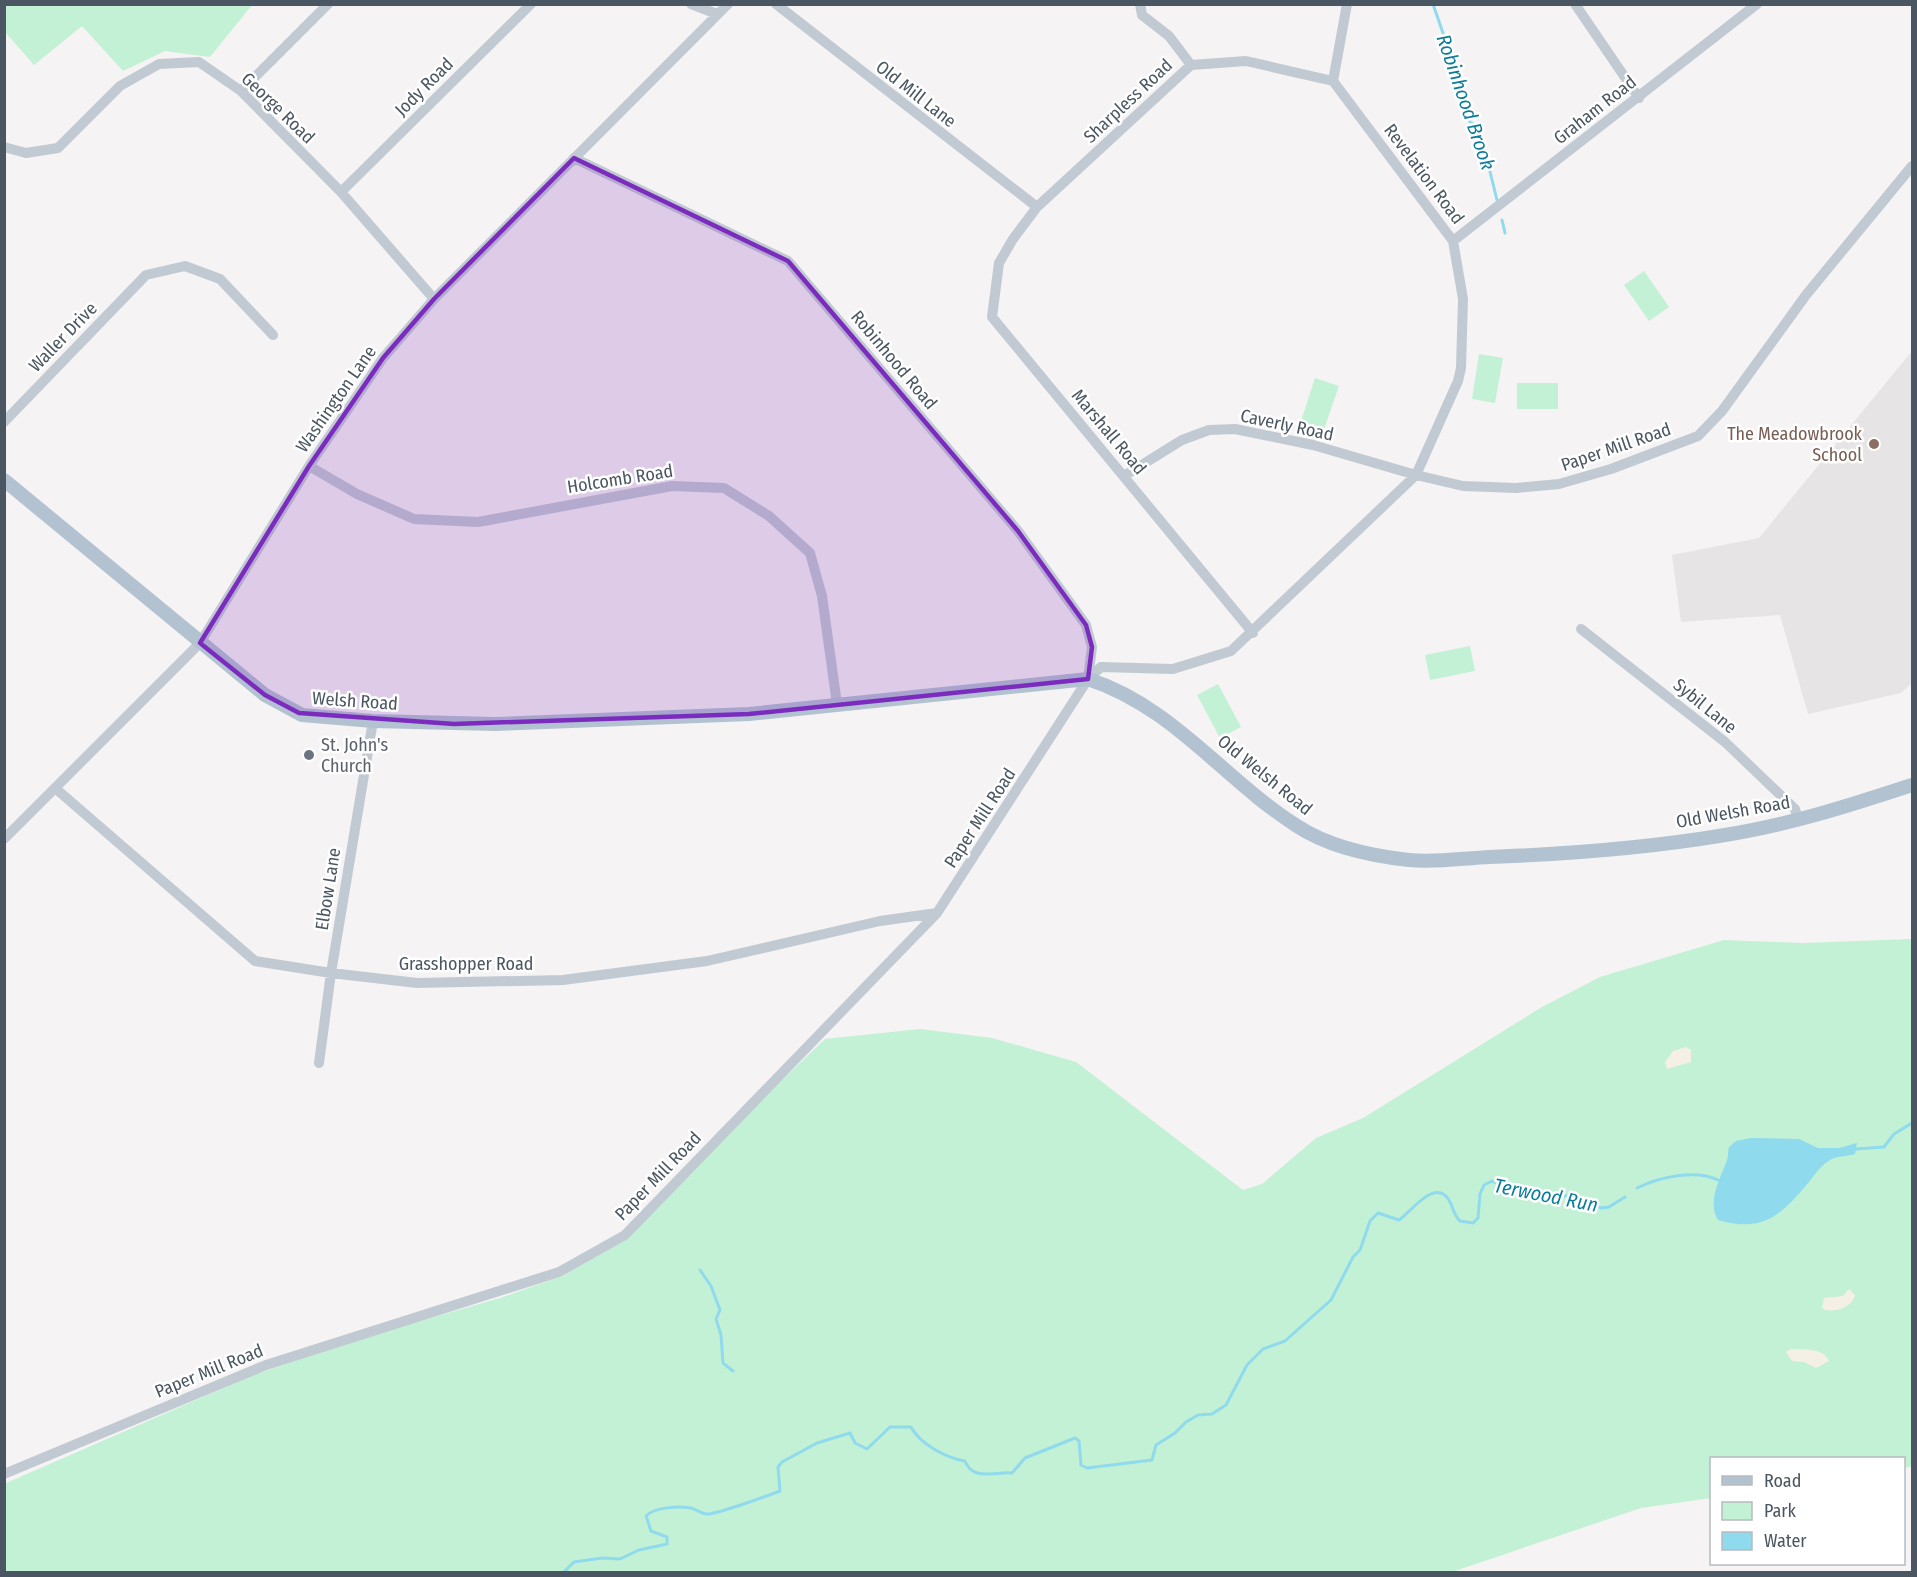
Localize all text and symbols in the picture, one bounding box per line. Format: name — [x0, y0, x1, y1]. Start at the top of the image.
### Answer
water label: Robinhood Brook — [1432, 31, 1500, 173]
street label: Jody Road — [390, 53, 458, 121]
street label: Sharpless Road — [1079, 54, 1177, 148]
street label: Old Mill Lane — [871, 56, 961, 132]
street label: George Road — [237, 68, 319, 148]
street label: Graham Road — [1549, 71, 1641, 149]
street label: Revelation Road — [1379, 120, 1469, 228]
street label: Waller Drive — [24, 297, 102, 376]
street label: Robinhood Road — [846, 306, 942, 414]
street label: Washington Lane — [291, 341, 381, 457]
street label: Marshall Road — [1067, 385, 1151, 479]
street label: Caverly Road — [1238, 404, 1336, 446]
street label: Paper Mill Road — [1558, 418, 1674, 476]
place label: The Meadowbrook School — [1727, 423, 1863, 466]
marker: The Meadowbrook School — [1867, 437, 1881, 451]
street label: Holcomb Road — [566, 460, 674, 498]
street label: Sybil Lane — [1669, 674, 1741, 738]
street label: Welsh Road — [312, 687, 398, 715]
street label: Old Welsh Road — [1213, 730, 1317, 820]
place label: St. John's Church — [321, 734, 389, 777]
marker: St. John's Church — [302, 748, 316, 762]
street label: Paper Mill Road — [940, 764, 1020, 872]
street label: Old Welsh Road — [1674, 791, 1792, 833]
street label: Elbow Lane — [311, 846, 345, 932]
street label: Grasshopper Road — [399, 953, 533, 975]
street label: Paper Mill Road — [610, 1127, 706, 1225]
water label: Terwood Run — [1492, 1173, 1600, 1217]
street label: Paper Mill Road — [152, 1339, 266, 1403]
legend — [1710, 1457, 1905, 1565]
text: Road — [1764, 1470, 1801, 1492]
text: Park — [1764, 1500, 1797, 1522]
text: Water — [1764, 1530, 1807, 1552]

